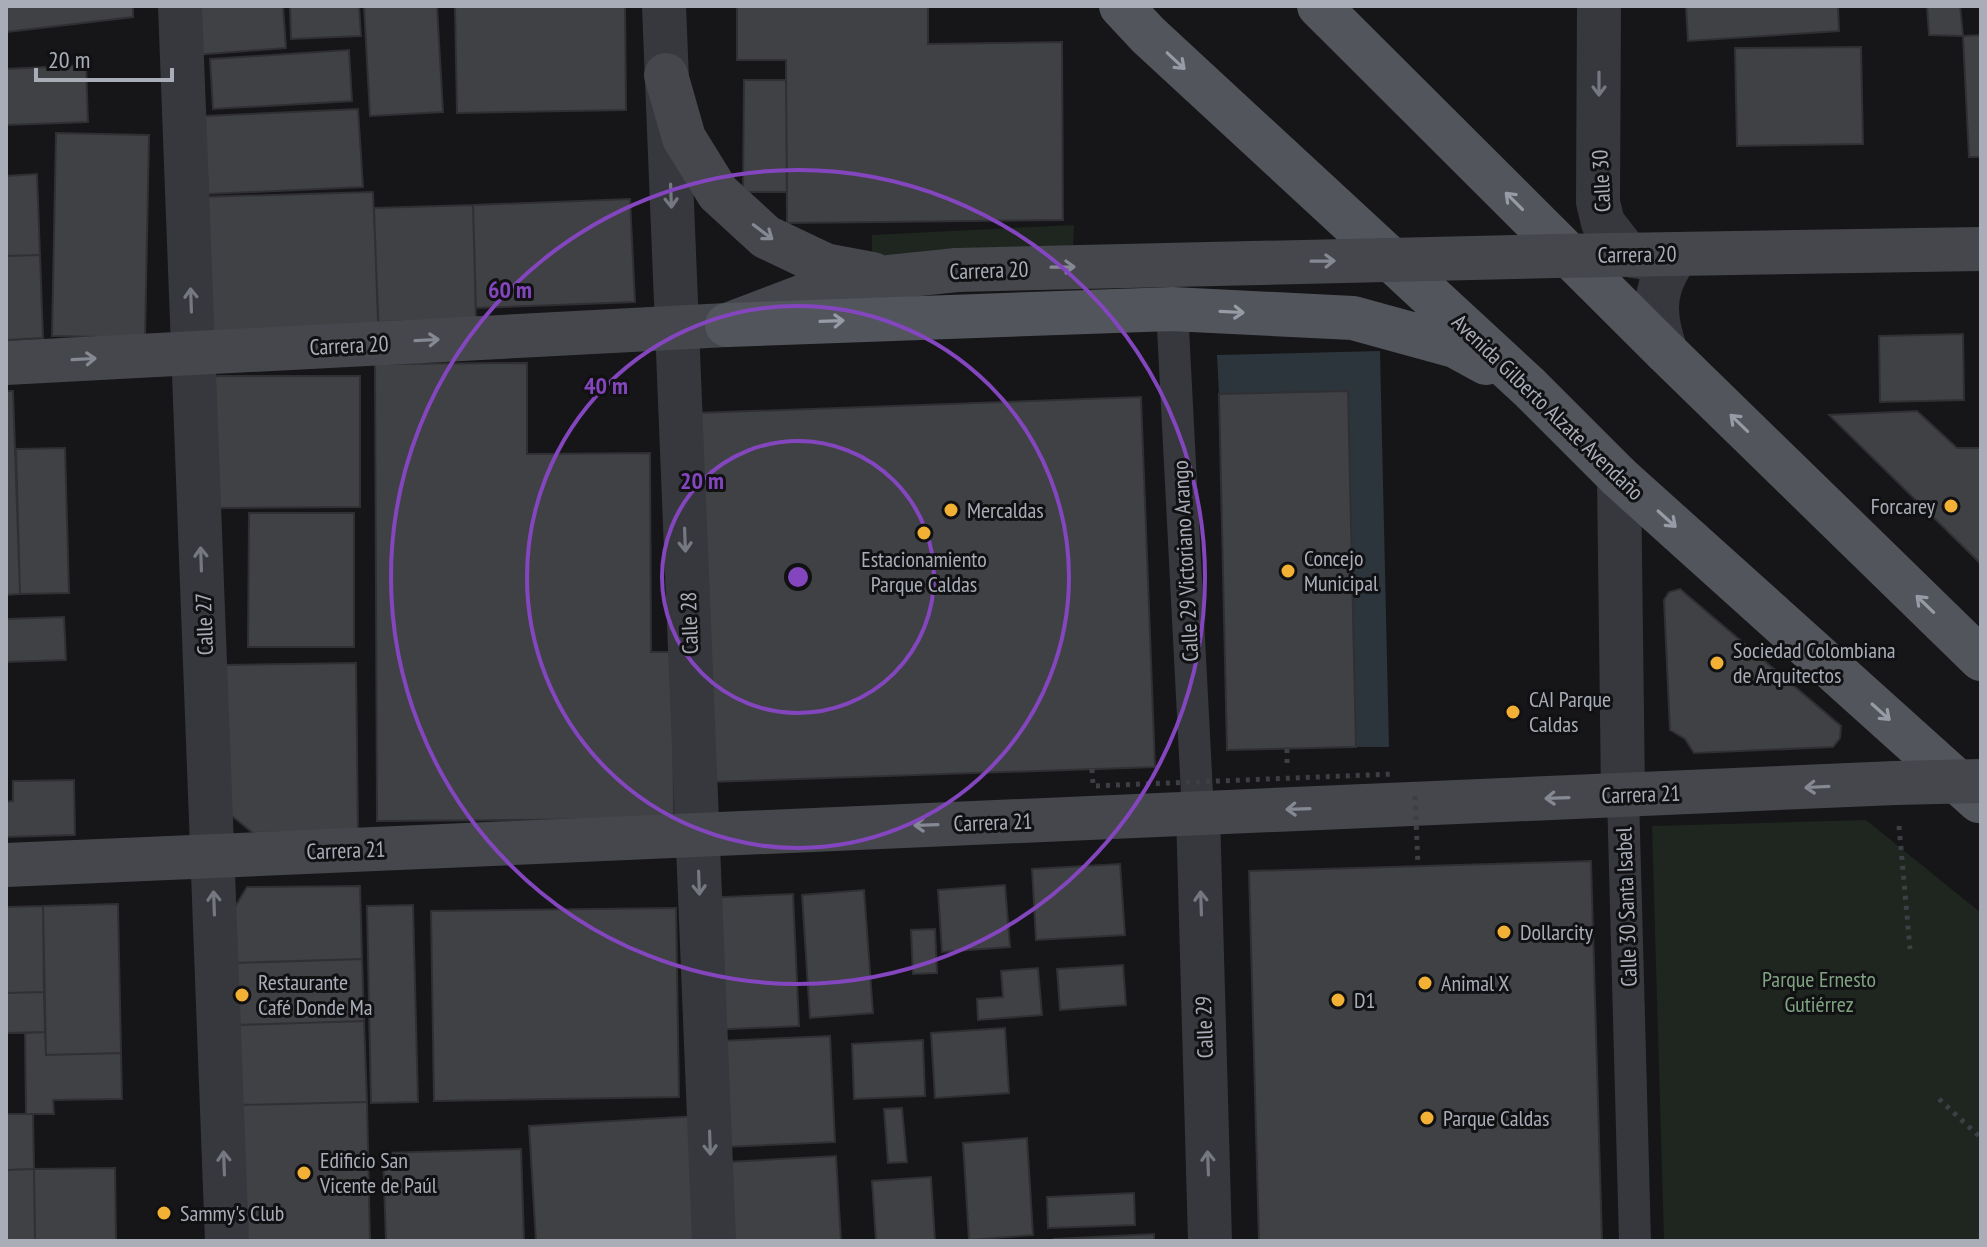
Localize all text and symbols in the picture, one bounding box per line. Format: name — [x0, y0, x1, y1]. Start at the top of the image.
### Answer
scale bar — [36, 32, 172, 82]
text: 20 m — [48, 44, 90, 75]
one-way arrow — [1166, 51, 1186, 70]
one-way arrow — [1591, 70, 1607, 97]
street label: Calle 30 — [1585, 149, 1617, 213]
one-way arrow — [664, 182, 679, 209]
one-way arrow — [1505, 191, 1525, 211]
one-way arrow — [751, 224, 773, 241]
street label: Carrera 20 — [1597, 239, 1677, 269]
one-way arrow — [1309, 254, 1336, 269]
street label: Carrera 20 — [949, 255, 1029, 285]
one-way arrow — [1049, 260, 1076, 275]
text: 60 m — [488, 274, 532, 305]
one-way arrow — [184, 287, 199, 314]
one-way arrow — [1218, 305, 1245, 320]
street label: Avenida Gilberto Alzate Avendaño — [1446, 308, 1650, 506]
one-way arrow — [818, 313, 845, 328]
street label: Carrera 20 — [309, 329, 389, 361]
one-way arrow — [413, 333, 440, 348]
one-way arrow — [70, 351, 97, 366]
text: 40 m — [584, 370, 628, 401]
one-way arrow — [1730, 414, 1749, 433]
street label: Calle 29 Victoriano Arango — [1166, 460, 1204, 662]
text: 20 m — [680, 465, 724, 496]
place label: Forcarey — [1871, 492, 1936, 520]
place label: Mercaldas — [967, 496, 1044, 524]
marker: Forcarey — [1942, 497, 1960, 515]
marker: Mercaldas — [942, 501, 960, 519]
one-way arrow — [1656, 510, 1676, 528]
marker: Estacionamiento Parque Caldas — [915, 524, 933, 542]
one-way arrow — [678, 526, 693, 553]
place label: Concejo Municipal — [1304, 544, 1379, 597]
place label: Estacionamiento Parque Caldas — [861, 545, 987, 598]
one-way arrow — [193, 547, 208, 573]
marker: Concejo Municipal — [1279, 562, 1297, 580]
centre of rings — [784, 563, 812, 591]
street label: Calle 28 — [674, 591, 704, 655]
street label: Calle 27 — [189, 592, 219, 656]
one-way arrow — [1915, 595, 1935, 614]
place label: Sociedad Colombiana de Arquitectos — [1733, 636, 1896, 689]
marker: Sociedad Colombiana de Arquitectos — [1708, 654, 1726, 672]
place label: CAI Parque Caldas — [1529, 685, 1611, 738]
marker: CAI Parque Caldas — [1504, 703, 1522, 721]
one-way arrow — [1870, 703, 1890, 721]
street label: Carrera 21 — [1601, 779, 1681, 809]
one-way arrow — [1804, 779, 1831, 794]
one-way arrow — [1544, 791, 1571, 806]
one-way arrow — [1285, 802, 1312, 817]
street label: Carrera 21 — [953, 807, 1033, 837]
one-way arrow — [913, 818, 940, 833]
street label: Calle 30 Santa Isabel — [1609, 826, 1643, 987]
street label: Carrera 21 — [306, 835, 386, 865]
one-way arrow — [692, 869, 707, 896]
one-way arrow — [207, 890, 222, 917]
one-way arrow — [1193, 890, 1209, 917]
place label: Dollarcity — [1520, 918, 1594, 946]
marker: Dollarcity — [1495, 923, 1513, 941]
park label: Parque Ernesto Gutiérrez — [1762, 965, 1876, 1018]
place label: Restaurante Café Donde Ma — [258, 968, 373, 1021]
place label: Animal X — [1441, 969, 1509, 997]
marker: Animal X — [1416, 974, 1434, 992]
marker: Restaurante Café Donde Ma — [233, 986, 251, 1004]
place label: D1 — [1354, 986, 1375, 1014]
marker: D1 — [1329, 991, 1347, 1009]
street label: Calle 29 — [1189, 995, 1219, 1059]
place label: Parque Caldas — [1443, 1104, 1549, 1132]
marker: Parque Caldas — [1418, 1109, 1436, 1127]
one-way arrow — [702, 1129, 717, 1156]
place label: Edificio San Vicente de Paúl — [319, 1146, 438, 1199]
one-way arrow — [216, 1150, 231, 1177]
one-way arrow — [1200, 1150, 1215, 1177]
marker: Edificio San Vicente de Paúl — [295, 1164, 313, 1182]
place label: Sammy's Club — [180, 1199, 284, 1227]
marker: Sammy's Club — [155, 1204, 173, 1222]

